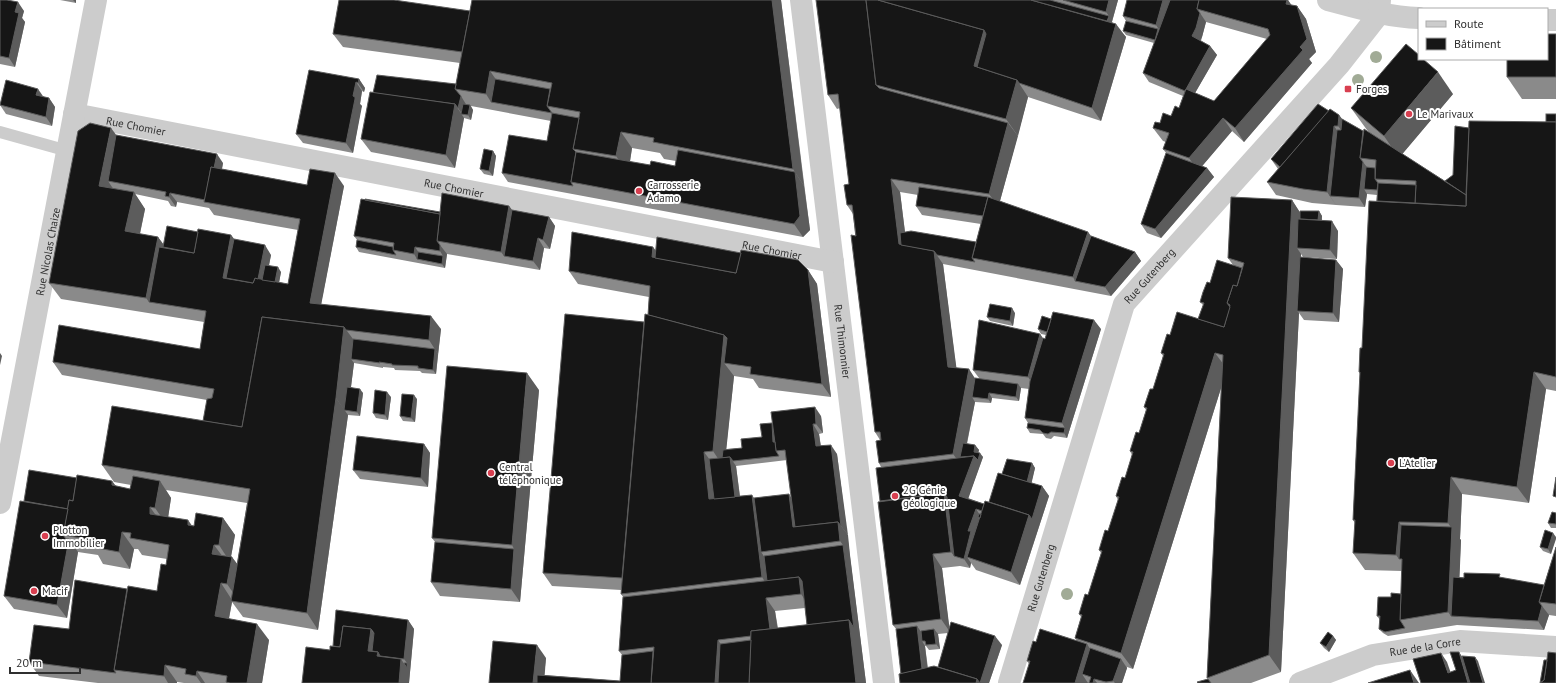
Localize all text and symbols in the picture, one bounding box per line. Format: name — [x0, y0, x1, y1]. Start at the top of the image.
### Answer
legend — [1418, 8, 1548, 60]
text: Route — [1454, 16, 1484, 31]
text: Bâtiment — [1454, 36, 1501, 51]
place label: Forges — [1356, 82, 1388, 96]
marker: Forges — [1343, 84, 1353, 94]
place label: Le Marivaux — [1417, 107, 1474, 121]
marker: Le Marivaux — [1404, 109, 1414, 119]
street label: Rue Chomier — [105, 113, 167, 139]
street label: Rue Chomier — [423, 175, 485, 201]
place label: Carrosserie Adamo — [647, 178, 699, 205]
marker: Carrosserie Adamo — [634, 186, 644, 196]
street label: Rue Nicolas Chaize — [33, 206, 63, 297]
street label: Rue Chomier — [741, 237, 803, 263]
street label: Rue Gutenberg — [1121, 245, 1178, 307]
street label: Rue Thimonnier — [831, 303, 854, 380]
place label: L'Atelier — [1399, 456, 1436, 470]
marker: L'Atelier — [1386, 458, 1396, 468]
place label: Central téléphonique — [499, 460, 562, 487]
marker: Central téléphonique — [486, 468, 496, 478]
place label: 2G Génie géologique — [903, 483, 956, 510]
marker: 2G Génie géologique — [890, 491, 900, 501]
place label: Plotton Immobilier — [53, 523, 105, 550]
marker: Plotton Immobilier — [40, 531, 50, 541]
street label: Rue Gutenberg — [1024, 542, 1058, 613]
place label: Macif — [42, 584, 68, 598]
marker: Macif — [29, 586, 39, 596]
street label: Rue de la Corre — [1389, 634, 1462, 659]
scale bar — [10, 649, 80, 675]
text: 20 m — [16, 655, 42, 670]

